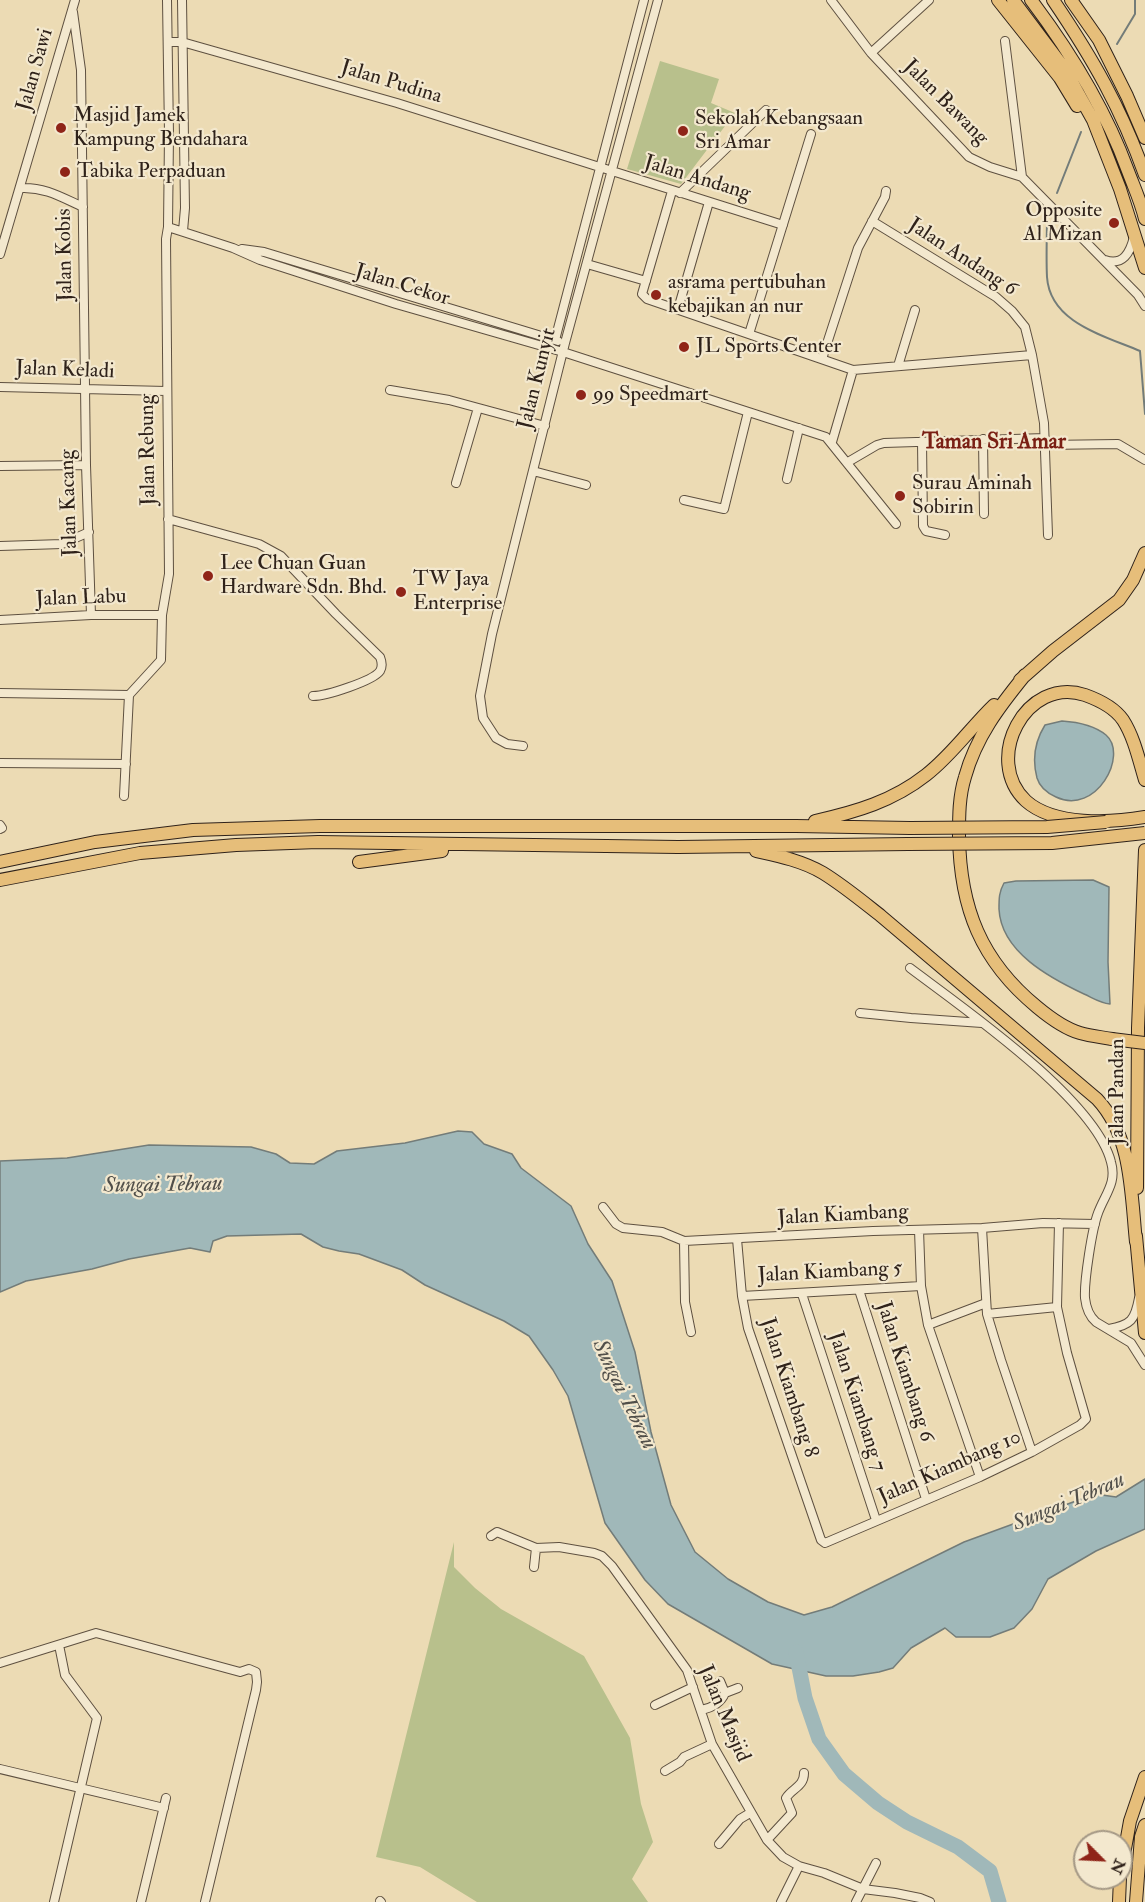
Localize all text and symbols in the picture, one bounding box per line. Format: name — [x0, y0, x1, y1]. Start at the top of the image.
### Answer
street label: Jalan Sawi — [12, 26, 60, 114]
street label: Jalan Bawang — [897, 55, 993, 151]
street label: Jalan Pudina — [337, 56, 445, 110]
place label: Masjid Jamek Kampung Bendahara — [73, 103, 248, 153]
place label: Sekolah Kebangsaan Sri Amar — [695, 106, 863, 156]
marker: Masjid Jamek Kampung Bendahara — [54, 121, 68, 135]
marker: Sekolah Kebangsaan Sri Amar — [676, 124, 690, 138]
street label: Jalan Andang — [641, 151, 753, 207]
place label: Tabika Perpaduan — [77, 159, 226, 185]
marker: Tabika Perpaduan — [58, 165, 72, 179]
place label: Opposite Al Mizan — [1023, 198, 1102, 248]
street label: Jalan Kobis — [53, 208, 79, 302]
street label: Jalan Andang 6 — [903, 213, 1021, 303]
marker: Opposite Al Mizan — [1107, 216, 1121, 230]
street label: Jalan Cekor — [352, 260, 452, 312]
place label: asrama pertubuhan kebajikan an nur — [668, 270, 826, 320]
marker: asrama pertubuhan kebajikan an nur — [649, 288, 663, 302]
street label: Jalan Kunyit — [513, 326, 563, 432]
place label: JL Sports Center — [696, 334, 841, 360]
marker: JL Sports Center — [677, 340, 691, 354]
street label: Jalan Keladi — [15, 357, 115, 385]
place label: 99 Speedmart — [593, 382, 709, 408]
marker: 99 Speedmart — [574, 388, 588, 402]
street label: Jalan Rebung — [135, 394, 163, 506]
district label: Taman Sri Amar — [922, 430, 1066, 456]
street label: Jalan Kacang — [56, 449, 84, 557]
place label: Surau Aminah Sobirin — [912, 471, 1032, 521]
marker: Surau Aminah Sobirin — [893, 489, 907, 503]
place label: Lee Chuan Guan Hardware Sdn. Bhd. — [220, 551, 387, 601]
place label: TW Jaya Enterprise — [413, 567, 502, 617]
marker: Lee Chuan Guan Hardware Sdn. Bhd. — [201, 569, 215, 583]
street label: Jalan Labu — [35, 585, 127, 613]
marker: TW Jaya Enterprise — [394, 585, 408, 599]
street label: Jalan Pandan — [1105, 1039, 1131, 1145]
water label: Sungai Tebrau — [103, 1172, 223, 1200]
street label: Jalan Kiambang — [777, 1200, 909, 1232]
street label: Jalan Kiambang 5 — [757, 1257, 903, 1289]
street label: Jalan Kiambang 6 — [869, 1299, 939, 1445]
street label: Jalan Kiambang 8 — [754, 1315, 822, 1461]
street label: Jalan Kiambang 7 — [822, 1329, 890, 1475]
water label: Sungai Tebrau — [585, 1336, 661, 1454]
street label: Jalan Kiambang 10 — [875, 1425, 1025, 1511]
water label: Sungai Tebrau — [1009, 1468, 1129, 1538]
street label: Jalan Masjid — [691, 1662, 755, 1766]
north arrow — [1073, 1830, 1133, 1890]
text: N — [1106, 1856, 1130, 1877]

